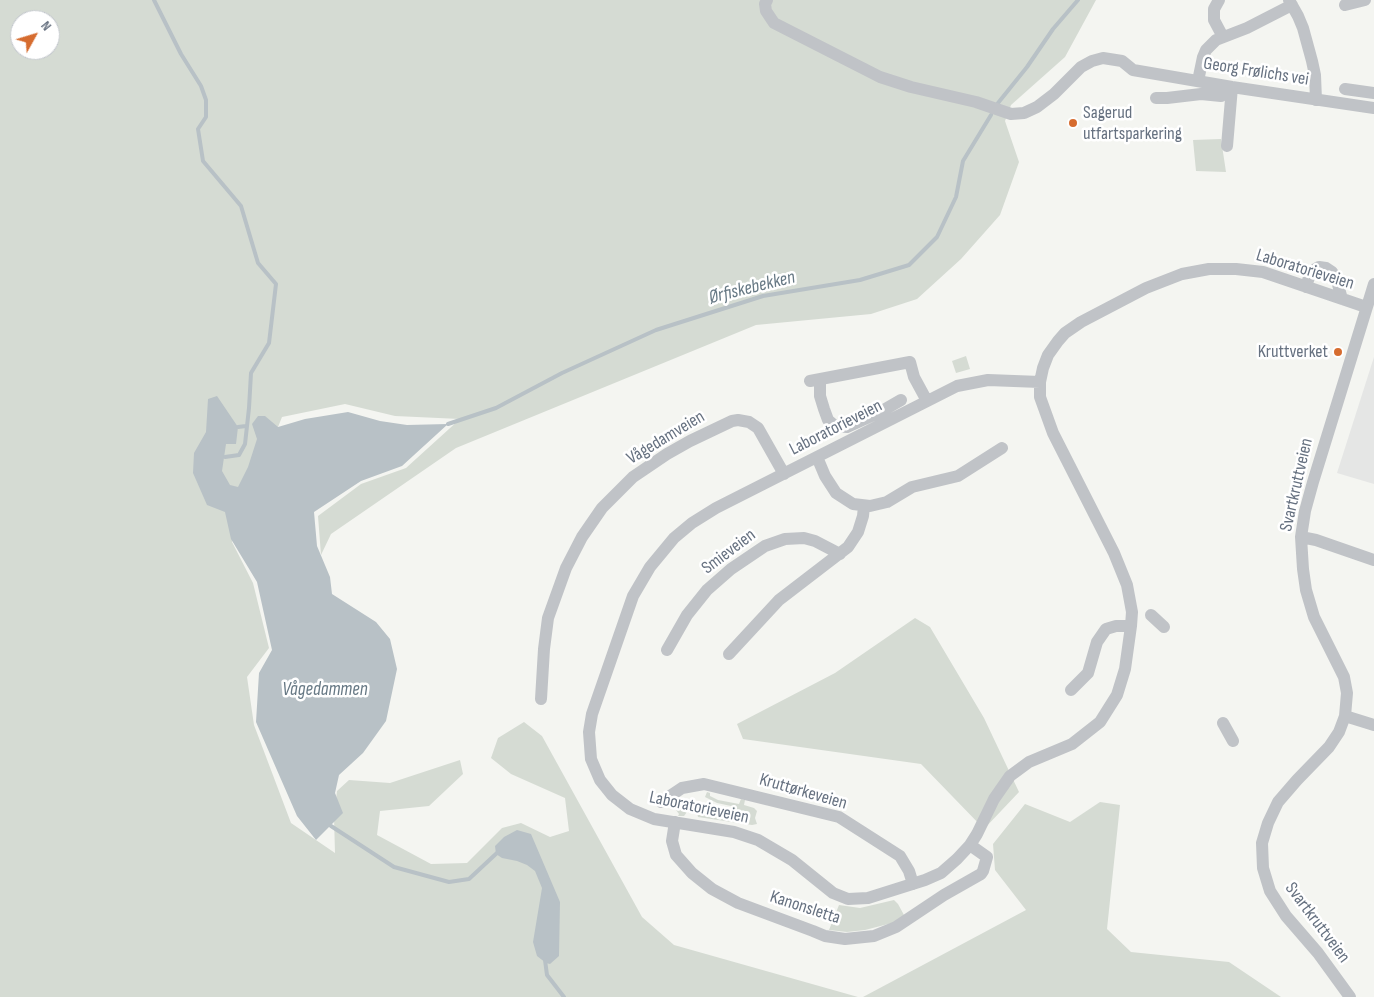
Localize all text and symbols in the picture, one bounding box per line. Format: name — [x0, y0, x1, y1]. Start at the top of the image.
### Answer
north arrow — [10, 10, 60, 60]
text: N — [37, 18, 55, 34]
street label: Georg Frølichs vei — [1202, 53, 1310, 91]
place label: Sagerud utfartsparkering — [1083, 102, 1182, 144]
marker: Sagerud utfartsparkering — [1067, 117, 1079, 129]
street label: Laboratorieveien — [1253, 245, 1357, 295]
water label: Ørfiskebekken — [707, 266, 797, 310]
place label: Kruttverket — [1258, 341, 1328, 363]
marker: Kruttverket — [1332, 346, 1344, 358]
street label: Laboratorieveien — [786, 395, 886, 461]
street label: Vågedamveien — [623, 406, 709, 470]
street label: Svartkruttveien — [1276, 436, 1318, 534]
street label: Smieveien — [698, 525, 760, 579]
water label: Vågedammen — [282, 679, 368, 701]
street label: Kruttørkeveien — [757, 769, 849, 815]
street label: Laboratorieveien — [647, 787, 751, 829]
street label: Svartkruttveien — [1280, 879, 1354, 967]
street label: Kanonsletta — [767, 887, 843, 929]

